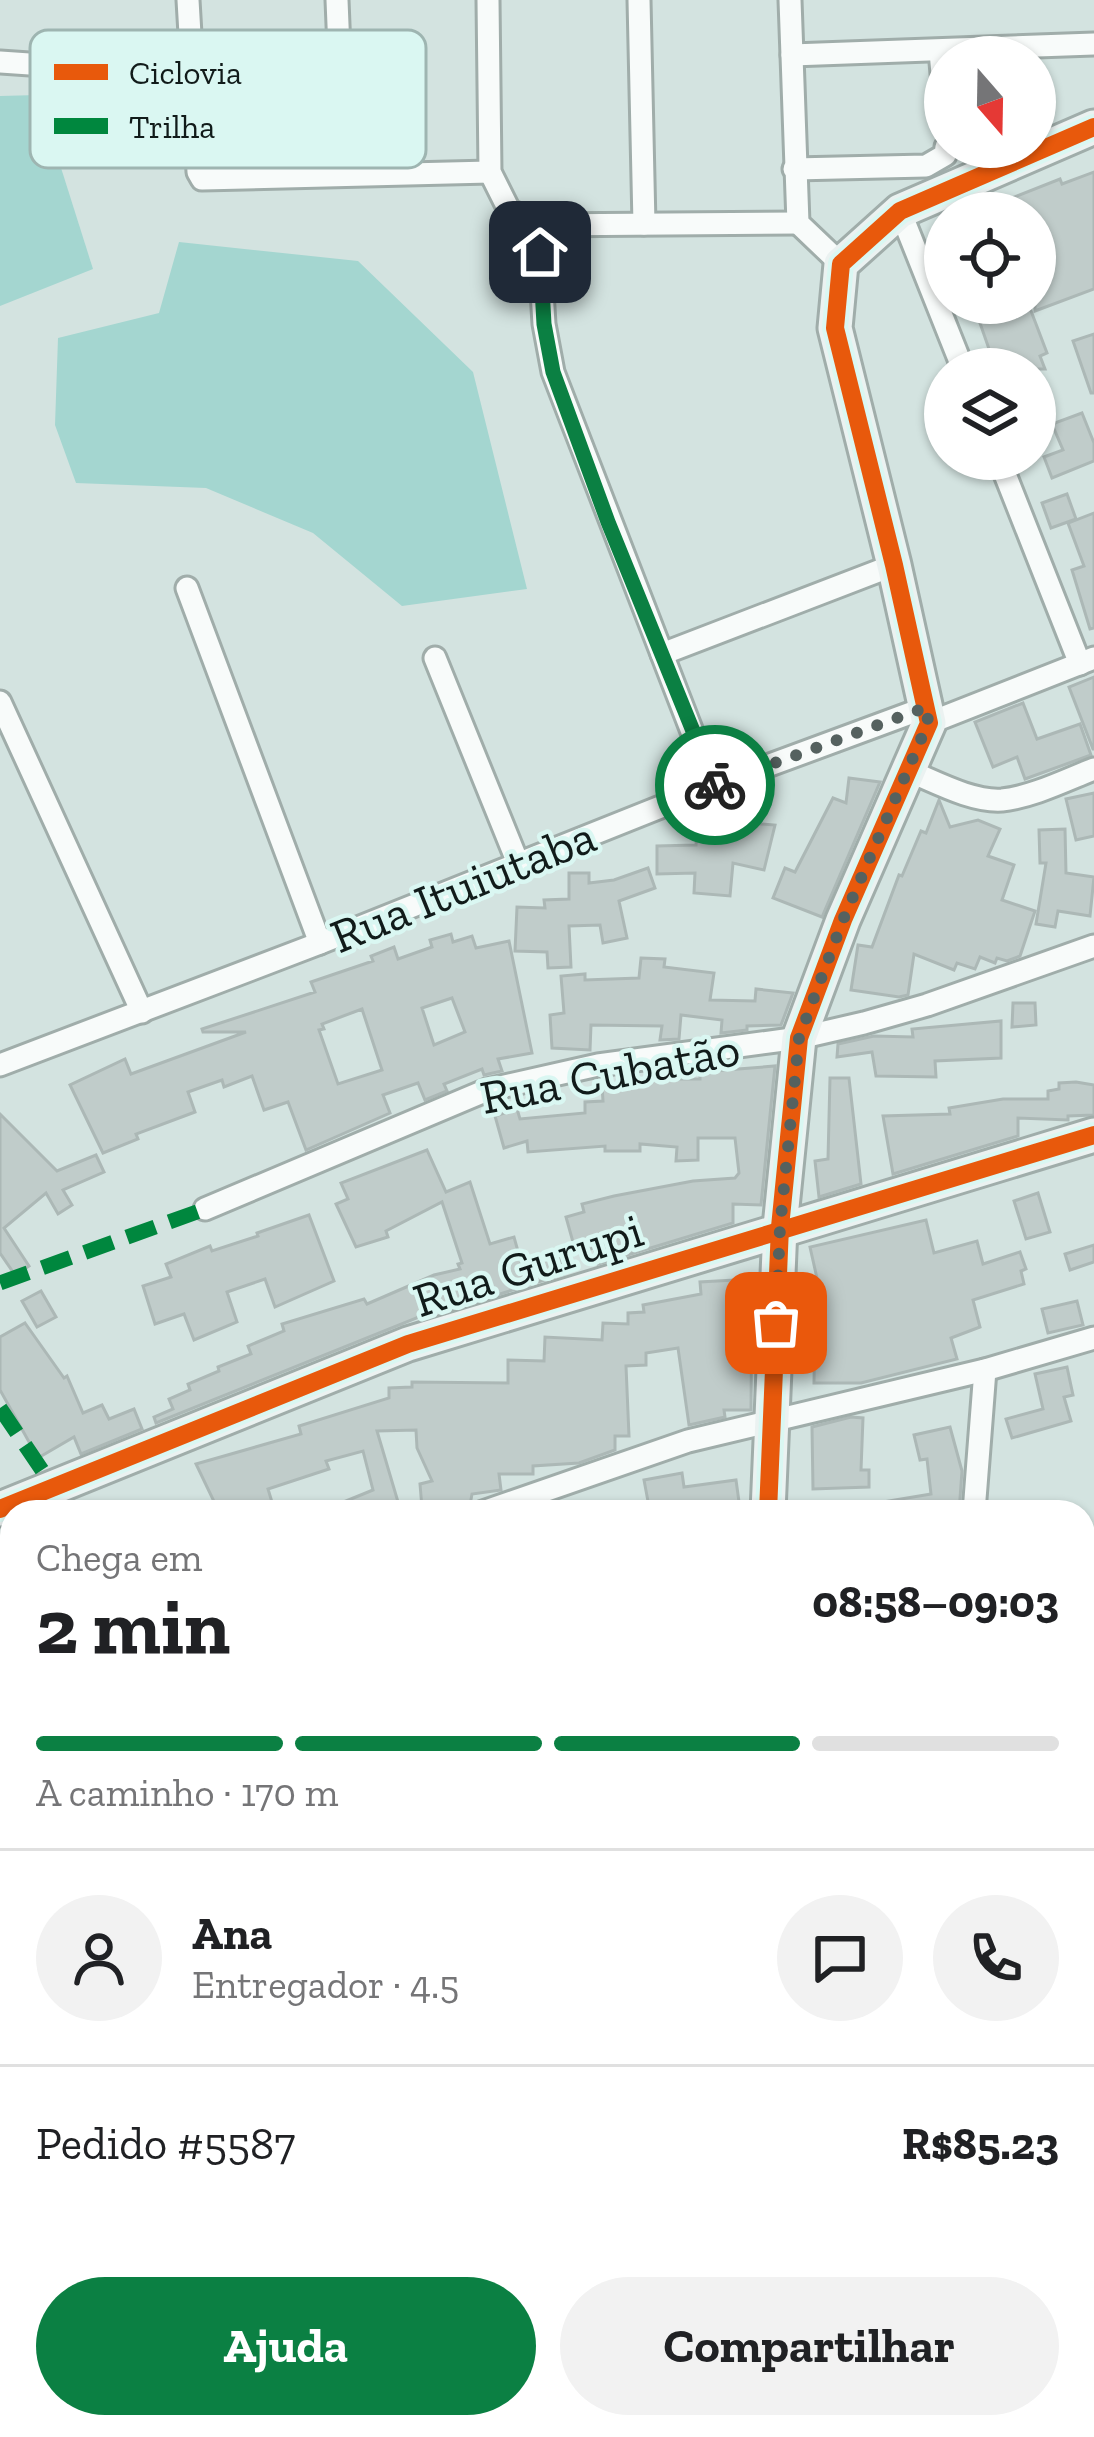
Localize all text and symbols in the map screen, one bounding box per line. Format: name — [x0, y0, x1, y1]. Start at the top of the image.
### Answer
legend — [30, 30, 426, 168]
north arrow — [924, 36, 1056, 168]
map controls — [924, 36, 1056, 480]
text: Ciclovia — [129, 53, 242, 92]
text: Trilha — [129, 107, 215, 146]
button: locate — [924, 192, 1056, 324]
pin — [489, 201, 591, 303]
icon: home — [507, 219, 573, 285]
button: layers — [924, 348, 1056, 480]
courier — [655, 725, 775, 845]
icon: bike — [682, 752, 748, 818]
street label: Rua Ituiutaba — [322, 807, 604, 965]
street label: Rua Cubatão — [475, 1020, 745, 1126]
street label: Rua Gurupi — [406, 1201, 650, 1329]
pin — [725, 1272, 827, 1374]
icon: bag — [743, 1290, 809, 1356]
text: Chega em — [36, 1534, 202, 1581]
text: 08:58–09:03 — [812, 1575, 1059, 1629]
text: 2 min — [36, 1579, 230, 1673]
text: A caminho · 170 m — [36, 1769, 338, 1816]
button: person — [36, 1895, 162, 2021]
button: chat — [777, 1895, 903, 2021]
button: phone — [933, 1895, 1059, 2021]
text: Ana — [192, 1907, 272, 1961]
text: Entregador · 4.5 — [192, 1961, 459, 2008]
text: Pedido #5587 — [36, 2117, 295, 2171]
text: R$85.23 — [902, 2117, 1059, 2171]
button: Ajuda — [36, 2277, 536, 2415]
button: Compartilhar — [560, 2277, 1059, 2415]

